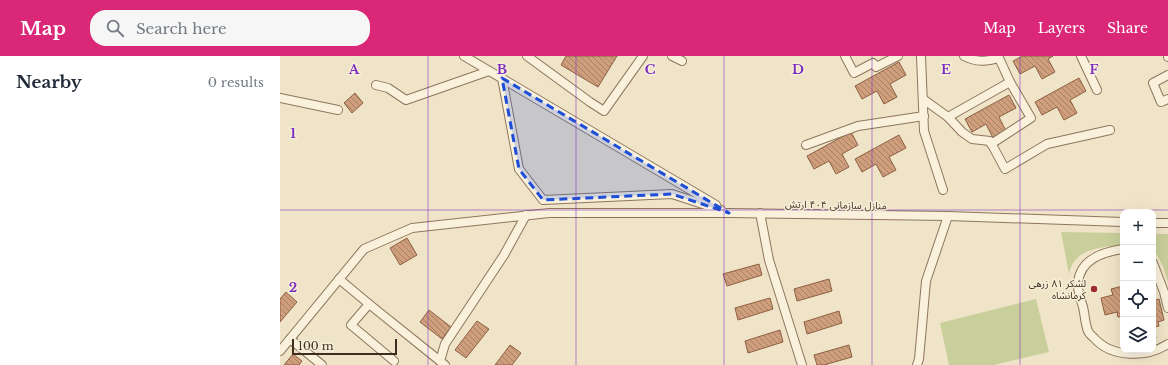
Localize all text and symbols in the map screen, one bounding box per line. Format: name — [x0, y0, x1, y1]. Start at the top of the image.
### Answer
search box — [90, 10, 370, 46]
text: Map — [20, 17, 66, 40]
icon: search — [104, 17, 126, 39]
text: Search here — [136, 19, 227, 38]
text: Map — [983, 19, 1016, 37]
text: Layers — [1038, 19, 1085, 37]
text: Share — [1107, 19, 1148, 37]
text: A — [348, 61, 360, 78]
text: B — [497, 61, 507, 78]
text: C — [645, 61, 656, 78]
text: D — [792, 61, 804, 78]
text: E — [941, 61, 951, 78]
text: F — [1090, 61, 1099, 78]
text: Nearby — [16, 72, 82, 93]
text: 0 results — [208, 74, 264, 91]
text: 1 — [290, 125, 296, 142]
street label: منازل سازمانی ۴۰۴ ارتش — [785, 198, 887, 212]
map controls — [1120, 209, 1156, 353]
button: + — [1120, 209, 1156, 245]
button: − — [1120, 245, 1156, 281]
place label: لشکر ۸۱ زرهی کرمانشاه — [1029, 277, 1087, 302]
text: 2 — [289, 279, 297, 296]
button: locate — [1120, 281, 1156, 317]
marker: لشکر ۸۱ زرهی کرمانشاه — [1089, 284, 1099, 294]
button: layers — [1120, 317, 1156, 353]
scale bar — [292, 337, 397, 356]
text: 100 m — [298, 339, 334, 353]

